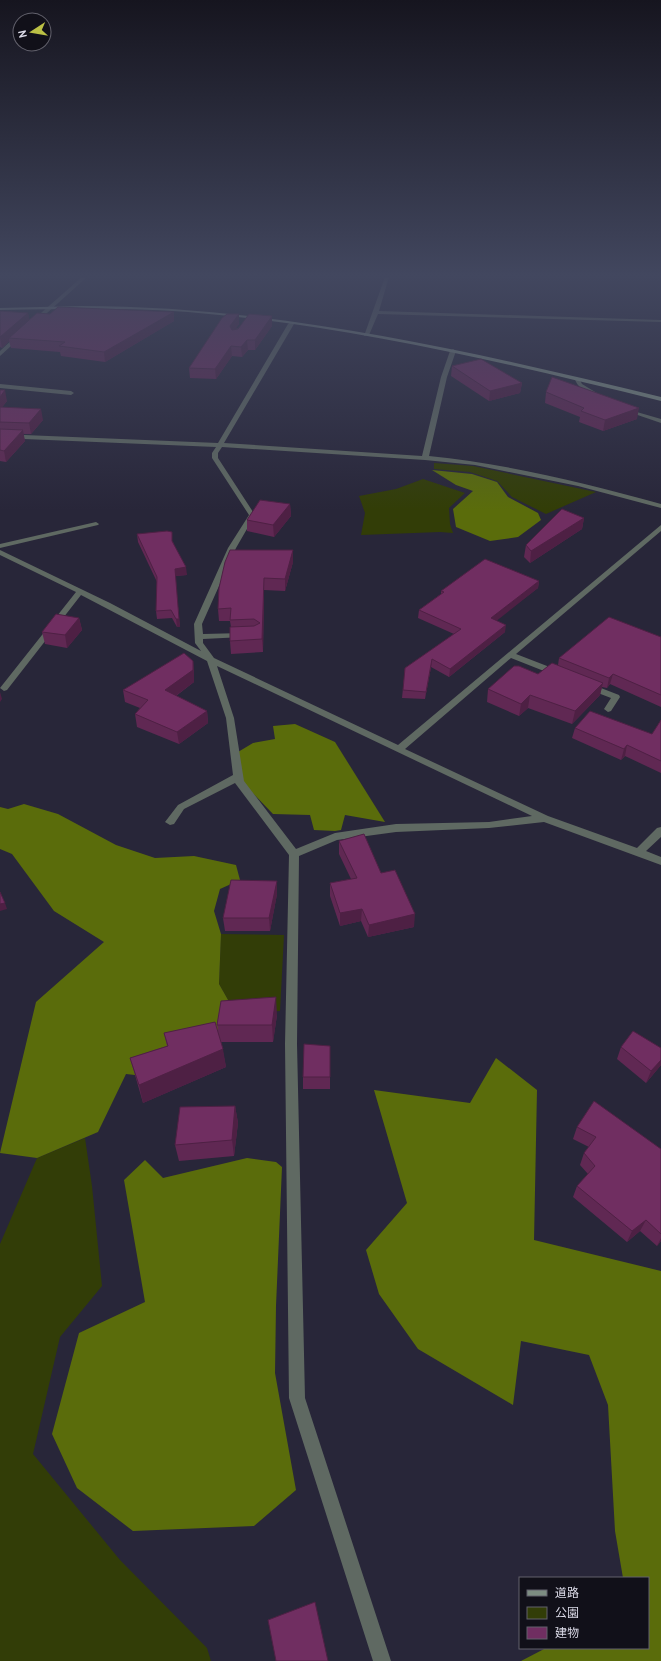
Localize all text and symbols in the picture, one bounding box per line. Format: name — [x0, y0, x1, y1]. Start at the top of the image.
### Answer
north arrow — [12, 12, 52, 52]
text: N — [15, 29, 30, 39]
legend — [519, 1577, 649, 1649]
text: 道路 — [555, 1585, 579, 1600]
text: 公園 — [555, 1605, 579, 1620]
text: 建物 — [555, 1625, 579, 1640]

